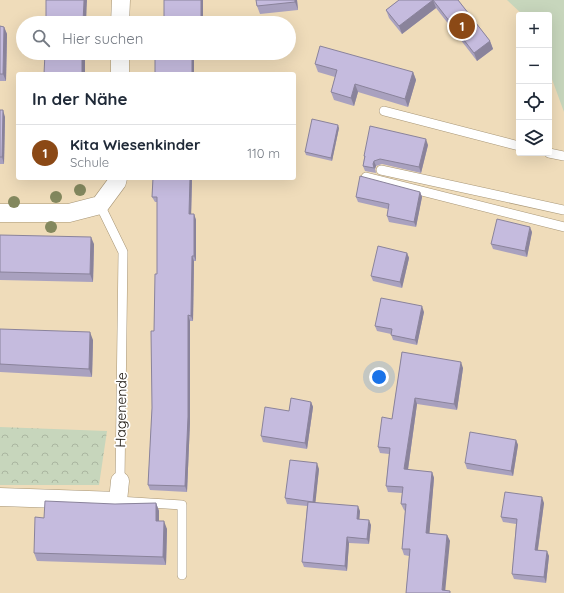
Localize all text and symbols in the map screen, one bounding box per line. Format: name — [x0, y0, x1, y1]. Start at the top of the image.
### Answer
pin: 1 — [449, 11, 475, 41]
map controls — [516, 12, 552, 156]
button: + — [516, 12, 552, 48]
search box — [16, 16, 296, 60]
icon: search — [30, 27, 52, 49]
text: Hier suchen — [62, 29, 143, 48]
button: − — [516, 48, 552, 84]
button: locate — [516, 84, 552, 120]
text: In der Nähe — [32, 88, 128, 109]
button: layers — [516, 120, 552, 156]
text: Kita Wiesenkinder — [70, 135, 200, 154]
text: 1 — [42, 145, 48, 161]
text: 110 m — [247, 145, 280, 161]
text: Schule — [70, 154, 109, 170]
your location — [369, 367, 389, 387]
street label: Hagenende — [111, 372, 131, 448]

